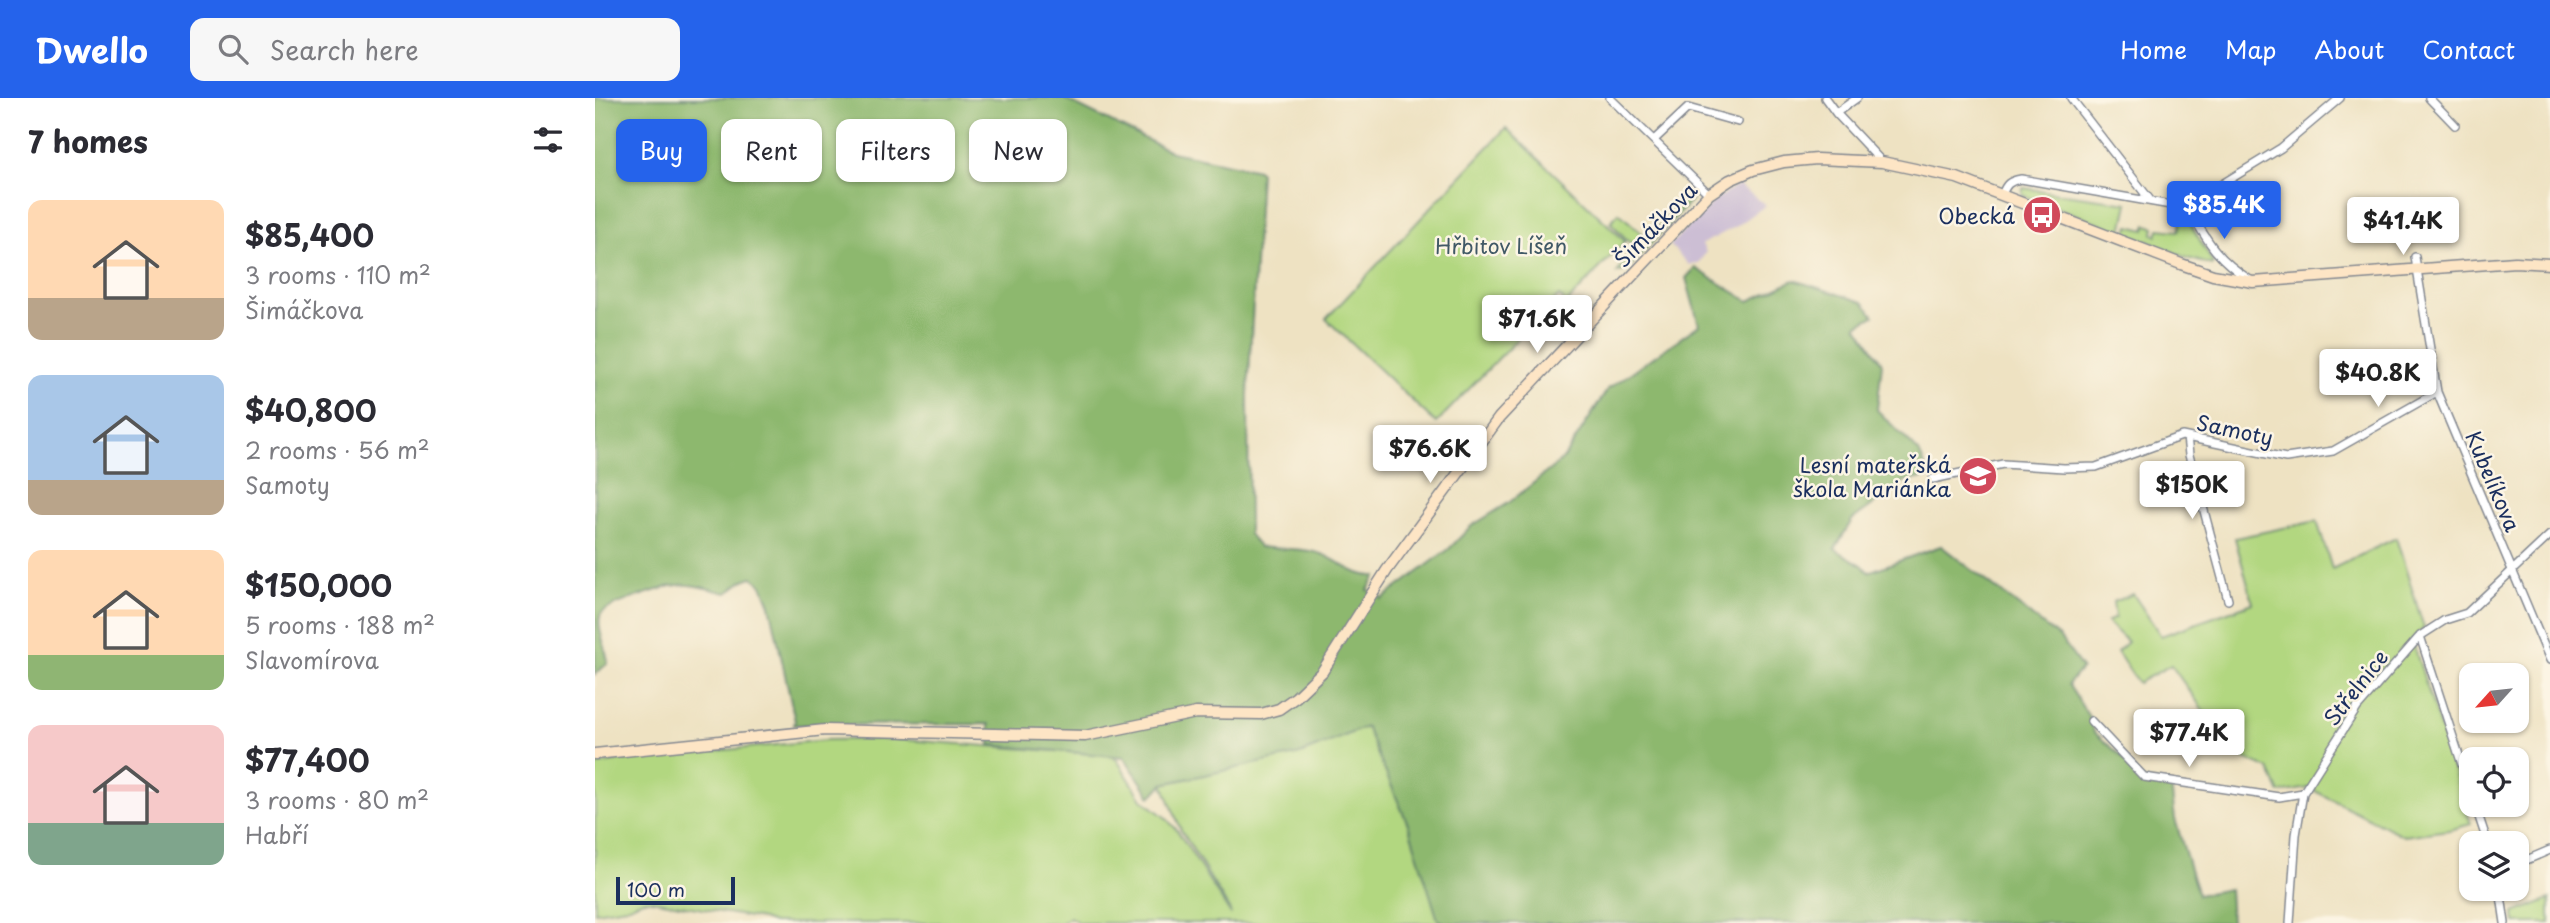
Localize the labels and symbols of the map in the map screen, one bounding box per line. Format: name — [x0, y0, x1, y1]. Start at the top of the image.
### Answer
street label: Šimáčkova — [1606, 174, 1704, 274]
pin: $85.4K — [2167, 181, 2281, 241]
bus stop icon: Obecká — [2021, 194, 2063, 236]
pin: $41.4K — [2346, 198, 2460, 257]
place label: Obecká — [1938, 199, 2015, 231]
park label: Hřbitov Líšeň — [1435, 229, 1567, 261]
pin: $71.6K — [1480, 296, 1594, 355]
pin: $40.8K — [2321, 350, 2435, 409]
street label: Samoty — [2194, 405, 2276, 453]
pin: $76.6K — [1373, 426, 1487, 485]
street label: Kubelíkova — [2458, 426, 2530, 537]
place label: Lesní mateřská škola Mariánka — [1793, 448, 1951, 504]
school or university icon: Lesní mateřská škola Mariánka — [1957, 455, 1999, 497]
pin: $150K — [2143, 462, 2241, 521]
street label: Střelnice — [2315, 642, 2395, 732]
north arrow — [2459, 663, 2529, 733]
pin: $77.4K — [2132, 710, 2246, 769]
scale bar — [616, 874, 735, 906]

